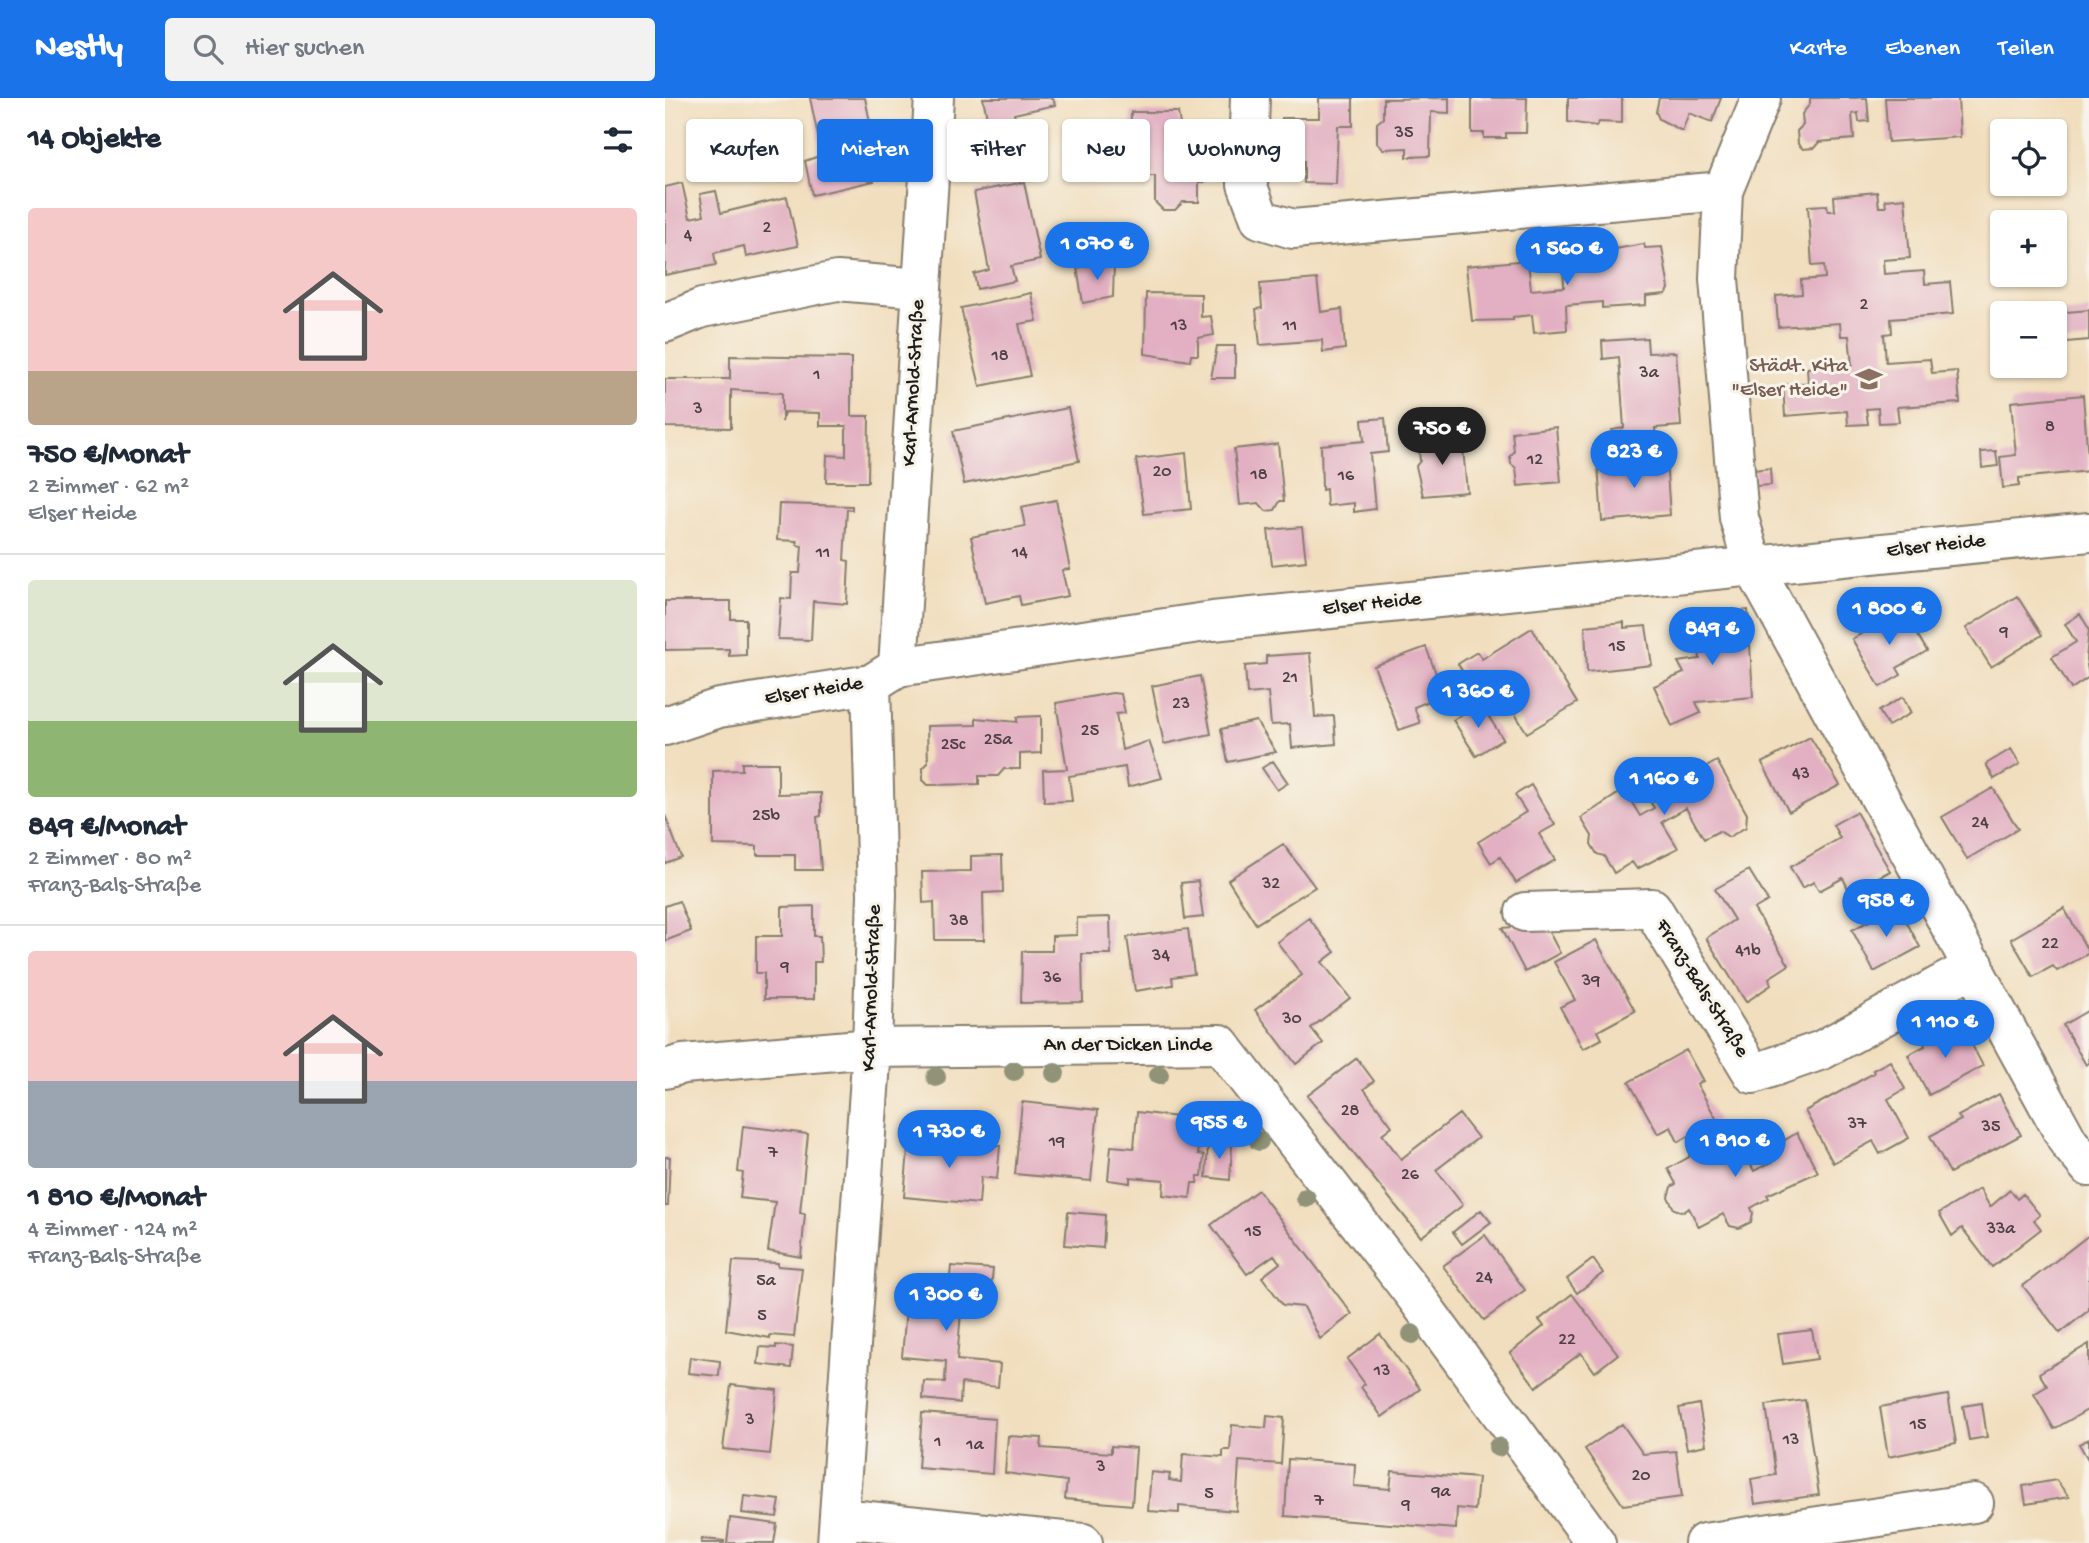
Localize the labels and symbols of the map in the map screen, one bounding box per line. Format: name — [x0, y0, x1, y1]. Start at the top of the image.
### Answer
house number: 35 — [1394, 123, 1413, 144]
house number: 2 — [763, 218, 772, 239]
pin: 1 070 € — [1032, 222, 1162, 282]
house number: 4 — [684, 226, 693, 247]
pin: 1 560 € — [1502, 228, 1632, 287]
house number: 2 — [1860, 295, 1869, 316]
street label: Karl-Arnold-Straße — [898, 298, 932, 467]
house number: 13 — [1170, 316, 1187, 337]
house number: 11 — [1282, 316, 1297, 337]
house number: 18 — [990, 346, 1009, 367]
place label: Städt. Kita "Elser Heide" — [1731, 355, 1849, 404]
house number: 3a — [1638, 363, 1660, 384]
school or university icon: Städt. Kita "Elser Heide" — [1854, 364, 1884, 394]
house number: 1 — [812, 365, 821, 386]
house number: 3 — [692, 399, 703, 420]
pin: 750 € — [1393, 408, 1491, 467]
house number: 8 — [2045, 417, 2055, 438]
pin: 823 € — [1585, 430, 1683, 490]
house number: 12 — [1526, 450, 1543, 471]
house number: 20 — [1152, 462, 1172, 483]
house number: 18 — [1249, 465, 1268, 486]
house number: 16 — [1337, 466, 1355, 487]
street label: Elser Heide — [1885, 529, 1988, 565]
house number: 11 — [815, 543, 830, 564]
house number: 14 — [1011, 543, 1028, 564]
street label: Elser Heide — [1321, 587, 1424, 623]
pin: 1 800 € — [1824, 588, 1954, 647]
pin: 849 € — [1663, 608, 1761, 667]
house number: 9 — [1998, 622, 2009, 643]
house number: 15 — [1608, 637, 1625, 658]
house number: 21 — [1282, 668, 1298, 689]
pin: 1 360 € — [1413, 670, 1543, 730]
street label: Elser Heide — [763, 672, 866, 712]
house number: 23 — [1172, 694, 1190, 715]
house number: 25 — [1081, 721, 1099, 742]
house number: 25a — [984, 730, 1013, 751]
house number: 25c — [941, 735, 966, 756]
pin: 1 160 € — [1599, 758, 1729, 817]
house number: 43 — [1792, 764, 1810, 785]
house number: 25b — [752, 806, 780, 827]
house number: 24 — [1971, 813, 1989, 834]
house number: 32 — [1261, 874, 1280, 895]
pin: 958 € — [1837, 880, 1935, 939]
street label: Karl-Arnold-Straße — [858, 903, 888, 1072]
house number: 38 — [948, 911, 969, 932]
street label: Franz-Bals-Straße — [1648, 915, 1754, 1064]
house number: 22 — [2041, 934, 2059, 955]
house number: 41b — [1735, 941, 1761, 962]
house number: 34 — [1151, 946, 1170, 967]
house number: 9 — [779, 957, 790, 978]
house number: 36 — [1042, 968, 1062, 989]
house number: 39 — [1581, 971, 1600, 992]
pin: 1 110 € — [1880, 1000, 2010, 1060]
house number: 30 — [1281, 1009, 1302, 1030]
street label: An der Dicken Linde — [1044, 1034, 1214, 1059]
house number: 28 — [1341, 1101, 1359, 1122]
pin: 955 € — [1170, 1102, 1268, 1161]
pin: 1 730 € — [884, 1110, 1014, 1170]
house number: 37 — [1847, 1114, 1867, 1135]
house number: 35 — [1981, 1117, 2000, 1138]
pin: 1 810 € — [1670, 1119, 1800, 1179]
house number: 19 — [1048, 1132, 1065, 1153]
house number: 7 — [767, 1143, 778, 1164]
house number: 26 — [1401, 1165, 1420, 1186]
house number: 33a — [1986, 1219, 2016, 1240]
house number: 15 — [1244, 1222, 1261, 1243]
house number: 24 — [1475, 1268, 1493, 1289]
house number: 5a — [756, 1271, 777, 1292]
pin: 1 300 € — [881, 1274, 1011, 1333]
house number: 5 — [757, 1306, 767, 1327]
house number: 22 — [1558, 1330, 1576, 1351]
house number: 13 — [1373, 1361, 1390, 1382]
house number: 3 — [744, 1410, 755, 1431]
house number: 15 — [1909, 1415, 1926, 1436]
house number: 13 — [1782, 1430, 1799, 1451]
house number: 1 — [933, 1432, 942, 1453]
house number: 1a — [965, 1435, 985, 1456]
house number: 3 — [1095, 1457, 1106, 1478]
house number: 20 — [1631, 1466, 1651, 1487]
house number: 9a — [1430, 1482, 1452, 1503]
house number: 5 — [1204, 1484, 1214, 1505]
house number: 7 — [1313, 1491, 1324, 1512]
house number: 9 — [1400, 1495, 1411, 1516]

